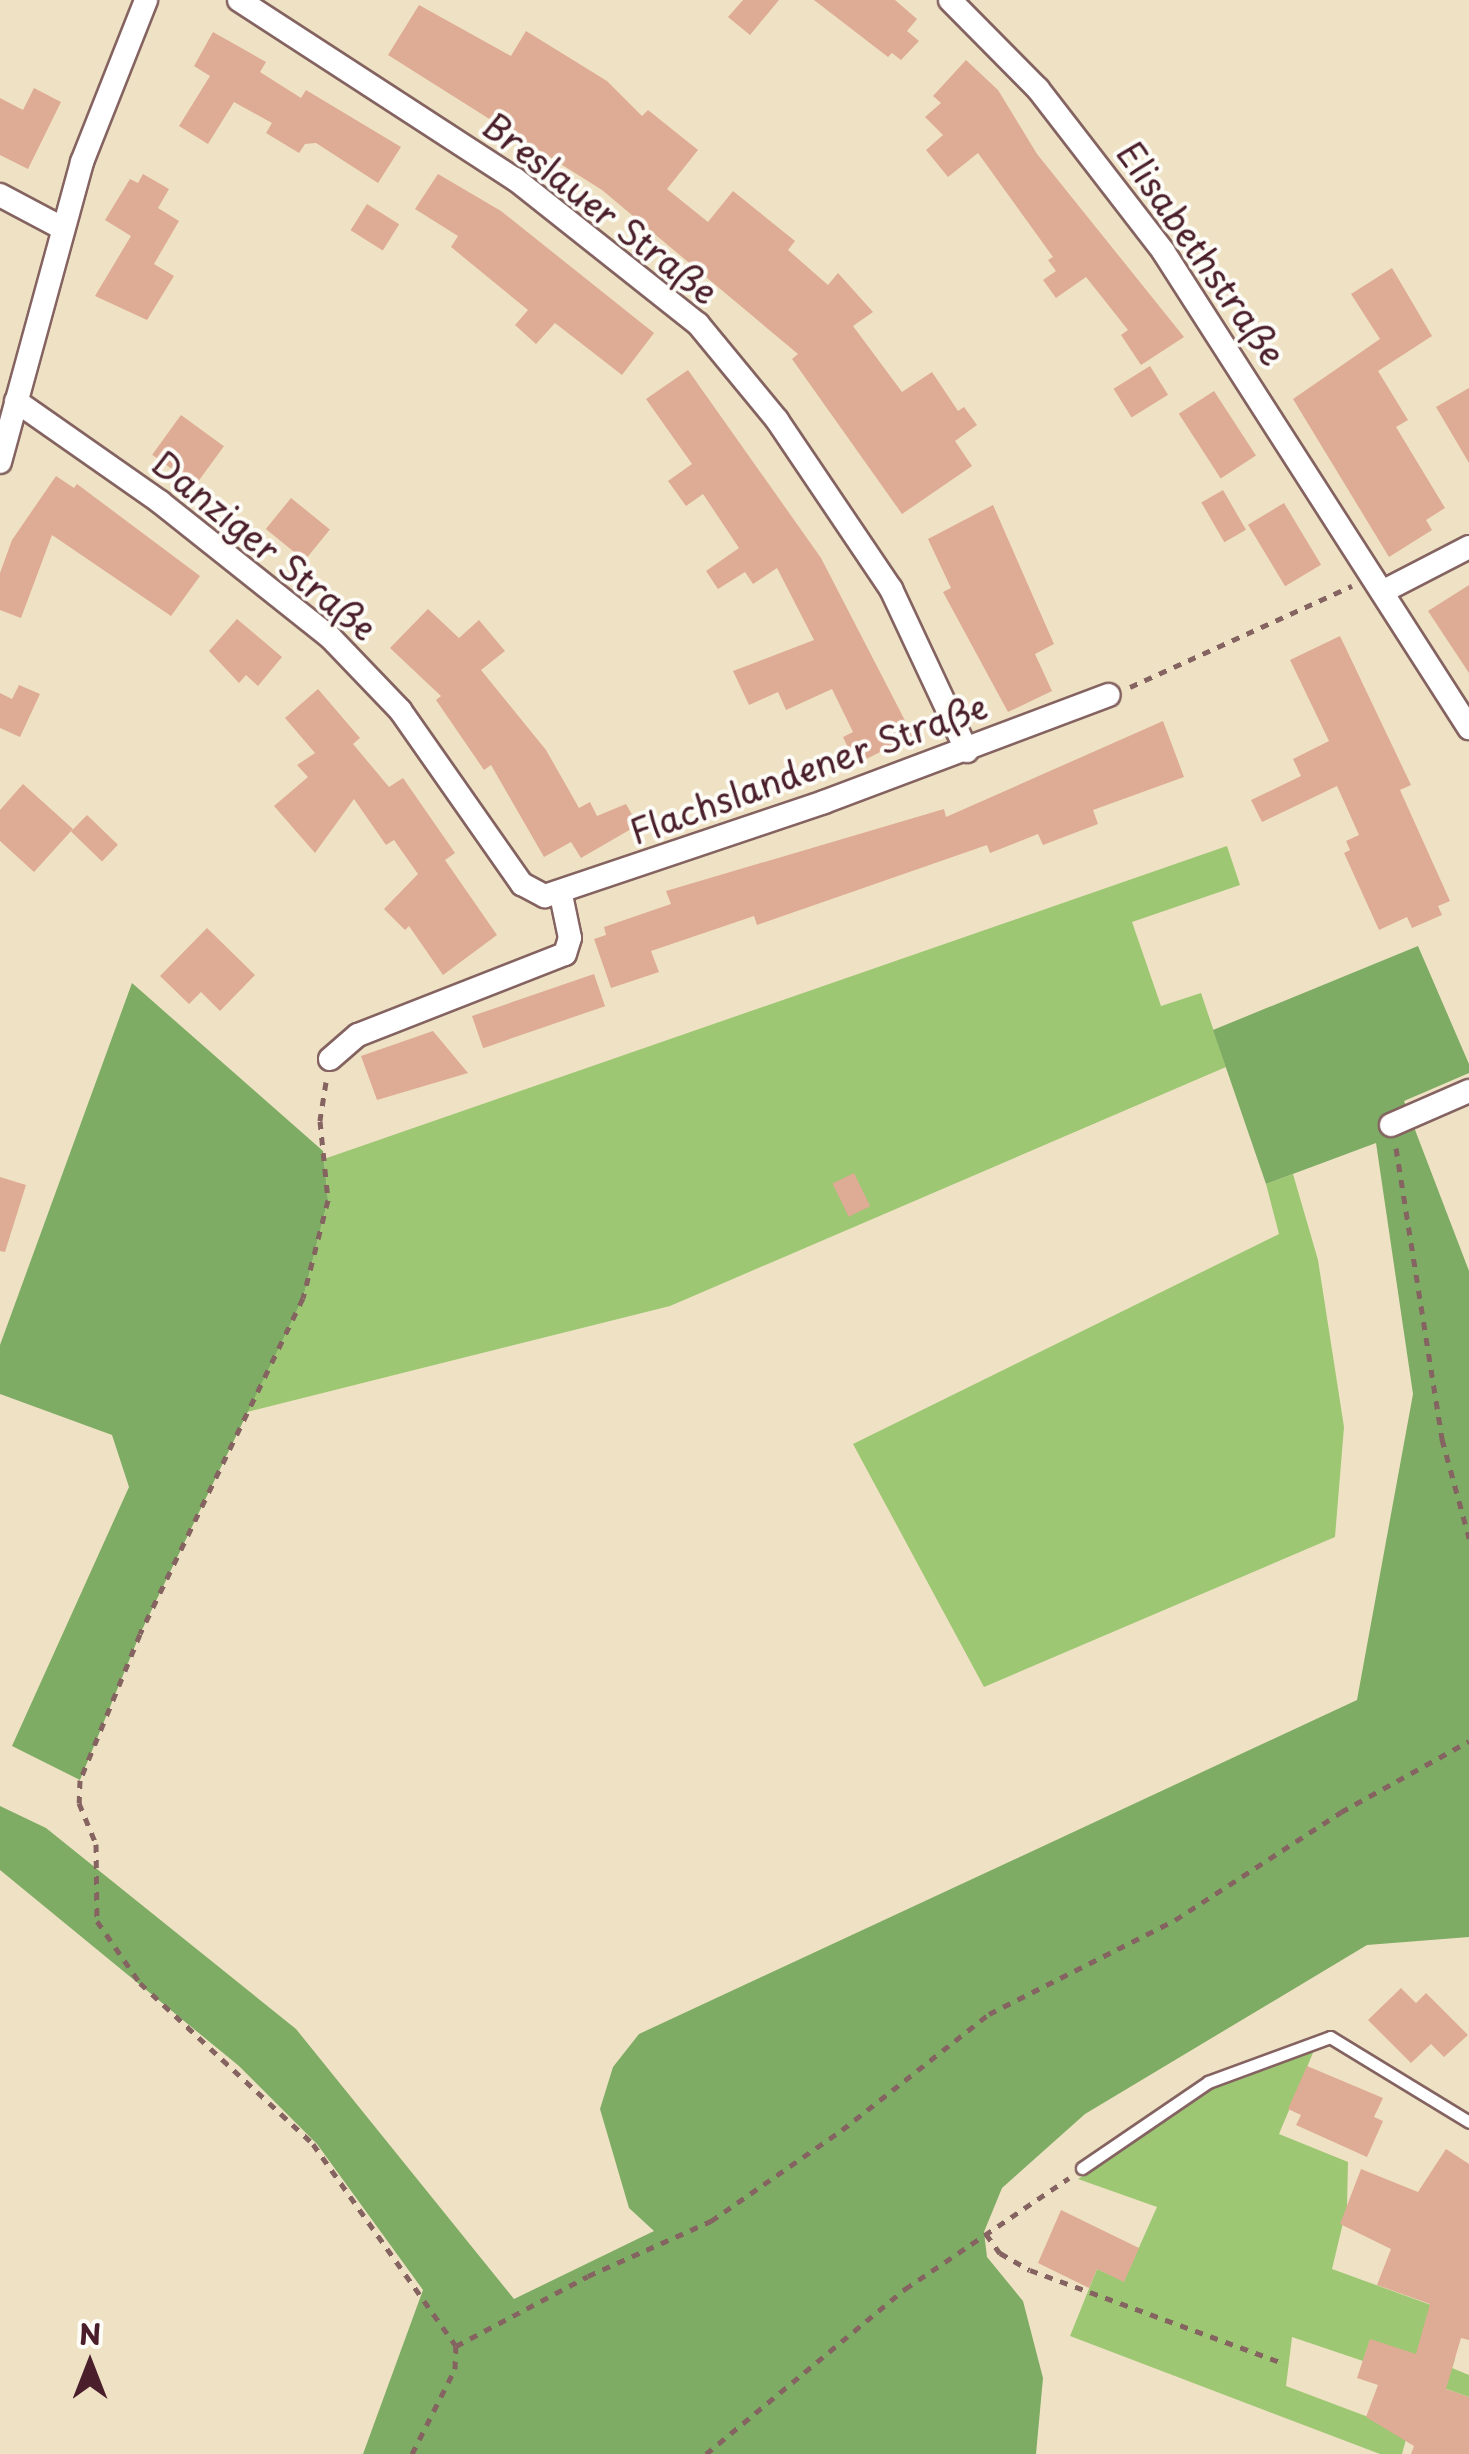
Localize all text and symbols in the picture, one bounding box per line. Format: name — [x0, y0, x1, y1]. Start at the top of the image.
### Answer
street label: Breslauer Straße — [474, 102, 728, 314]
street label: Elisabethstraße — [1109, 133, 1295, 373]
street label: Danziger Straße — [143, 441, 387, 649]
street label: Flachslandener Straße — [622, 683, 994, 853]
text: N — [79, 2312, 101, 2355]
north arrow — [40, 2314, 140, 2414]

